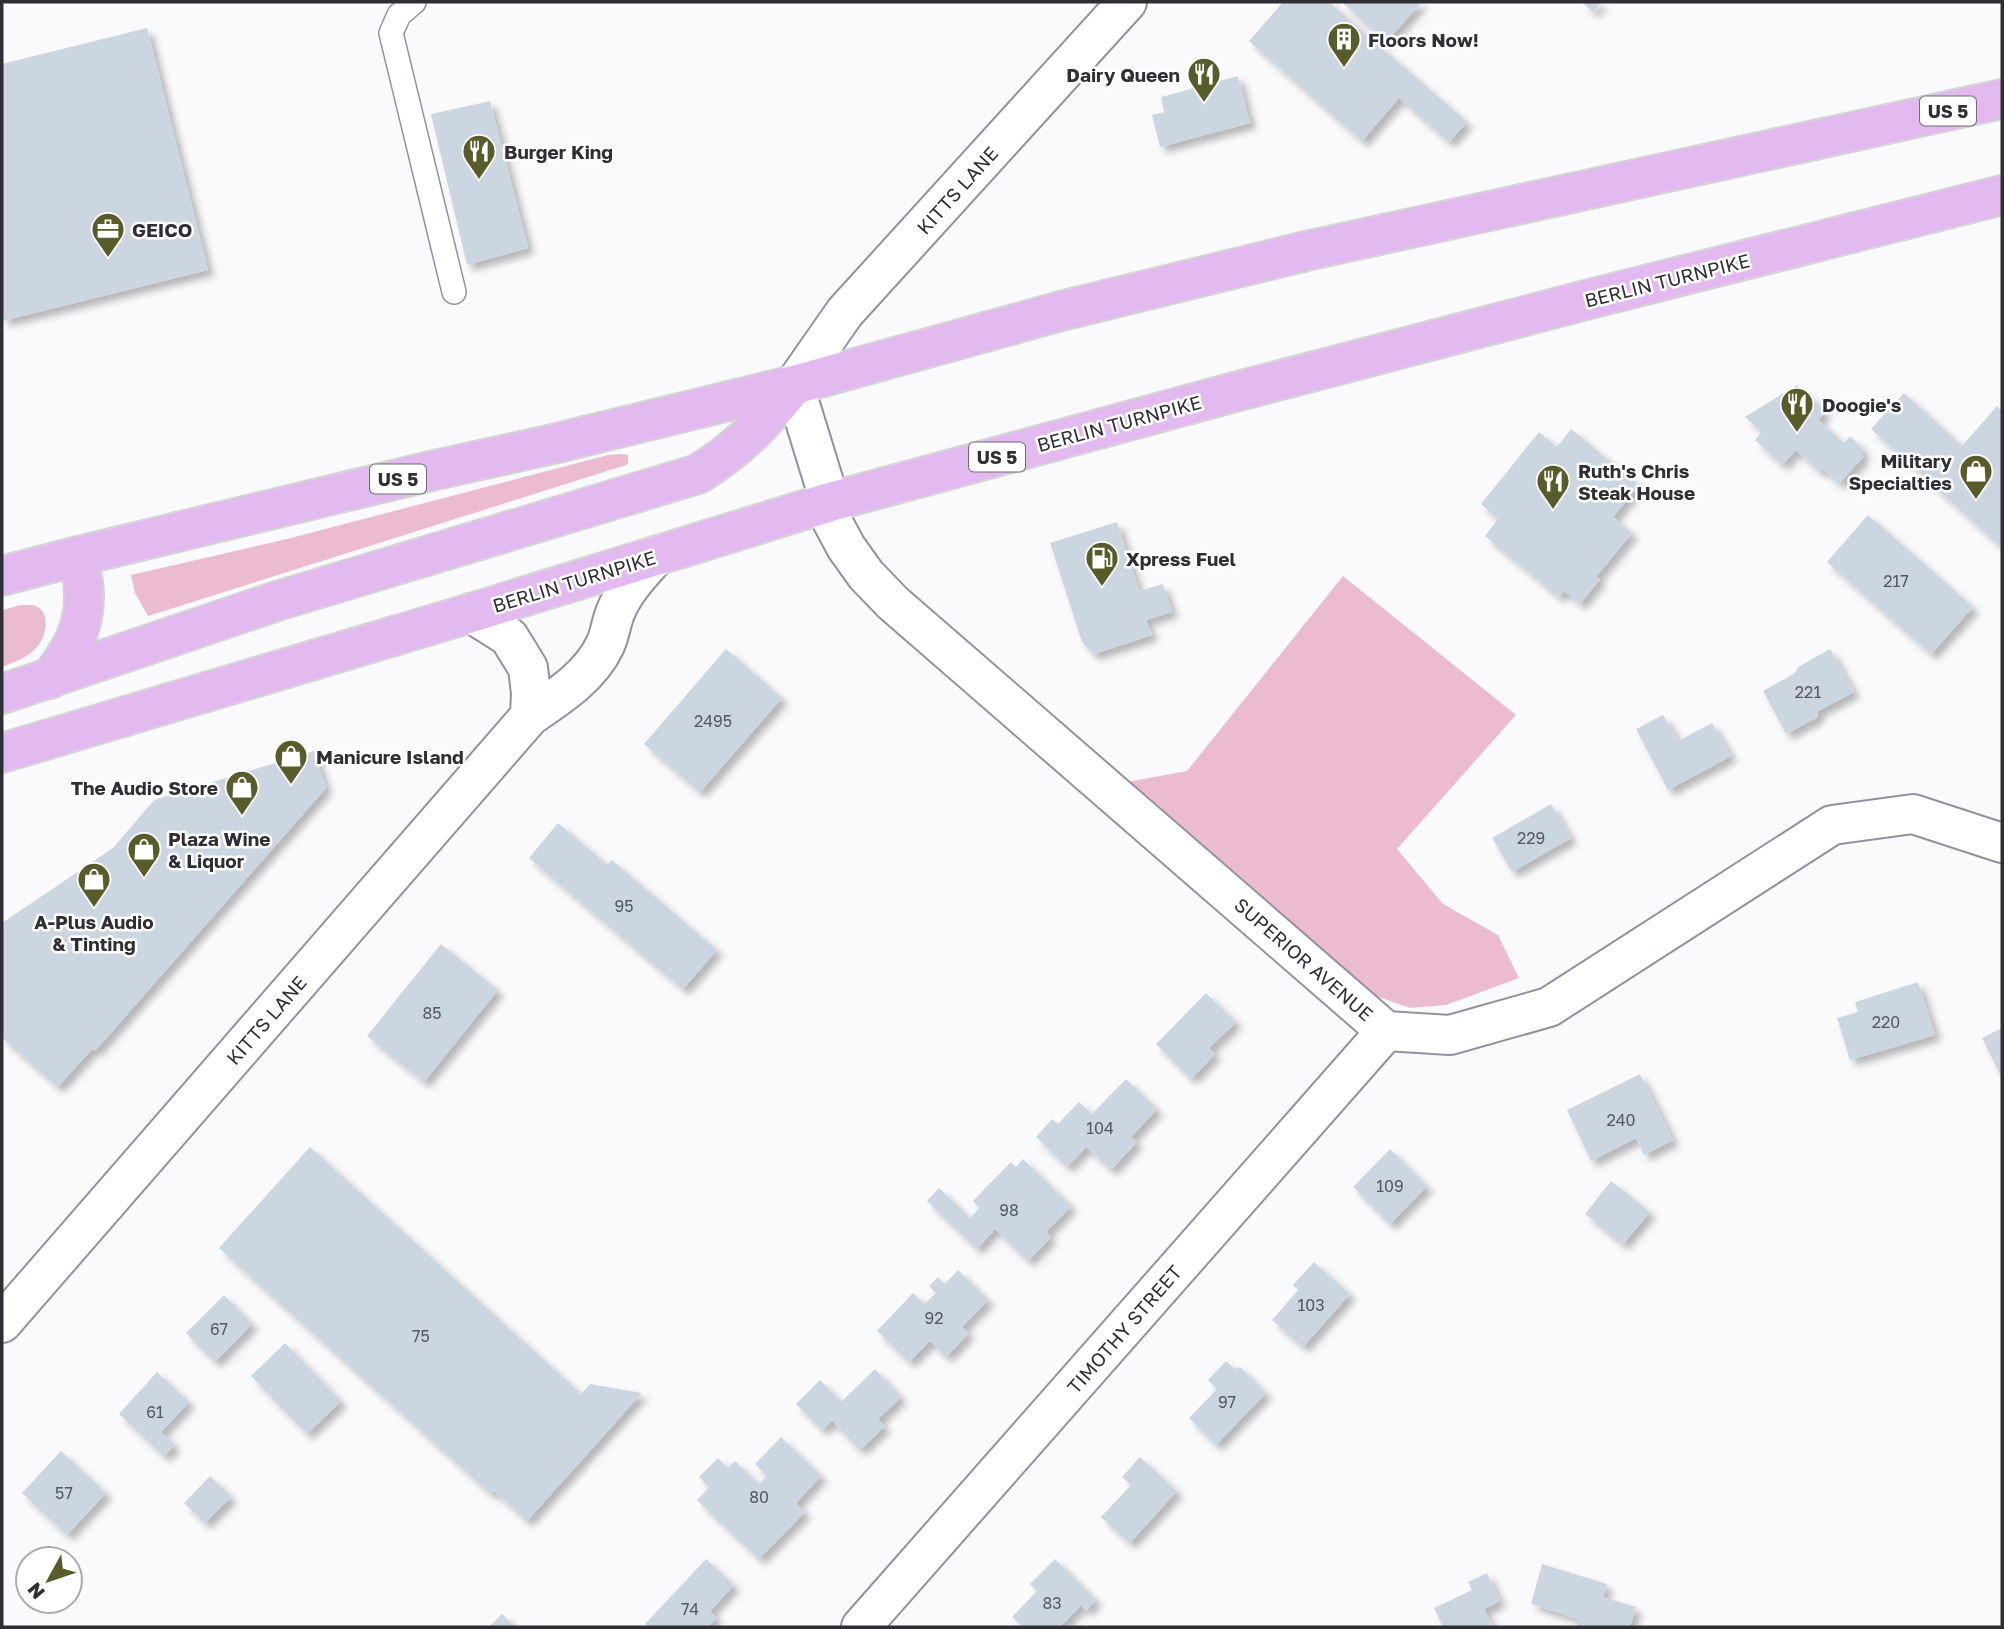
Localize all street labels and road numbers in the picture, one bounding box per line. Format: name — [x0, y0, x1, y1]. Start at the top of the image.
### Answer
road number: US 5 — [1920, 96, 1976, 126]
street label: KITTS LANE — [912, 141, 1002, 239]
street label: BERLIN TURNPIKE — [1582, 248, 1752, 312]
street label: BERLIN TURNPIKE — [1034, 390, 1204, 456]
road number: US 5 — [969, 443, 1025, 472]
road number: US 5 — [370, 464, 426, 494]
street label: BERLIN TURNPIKE — [490, 545, 658, 617]
street label: SUPERIOR AVENUE — [1230, 893, 1378, 1025]
street label: KITTS LANE — [221, 971, 311, 1069]
street label: TIMOTHY STREET — [1062, 1260, 1186, 1398]

